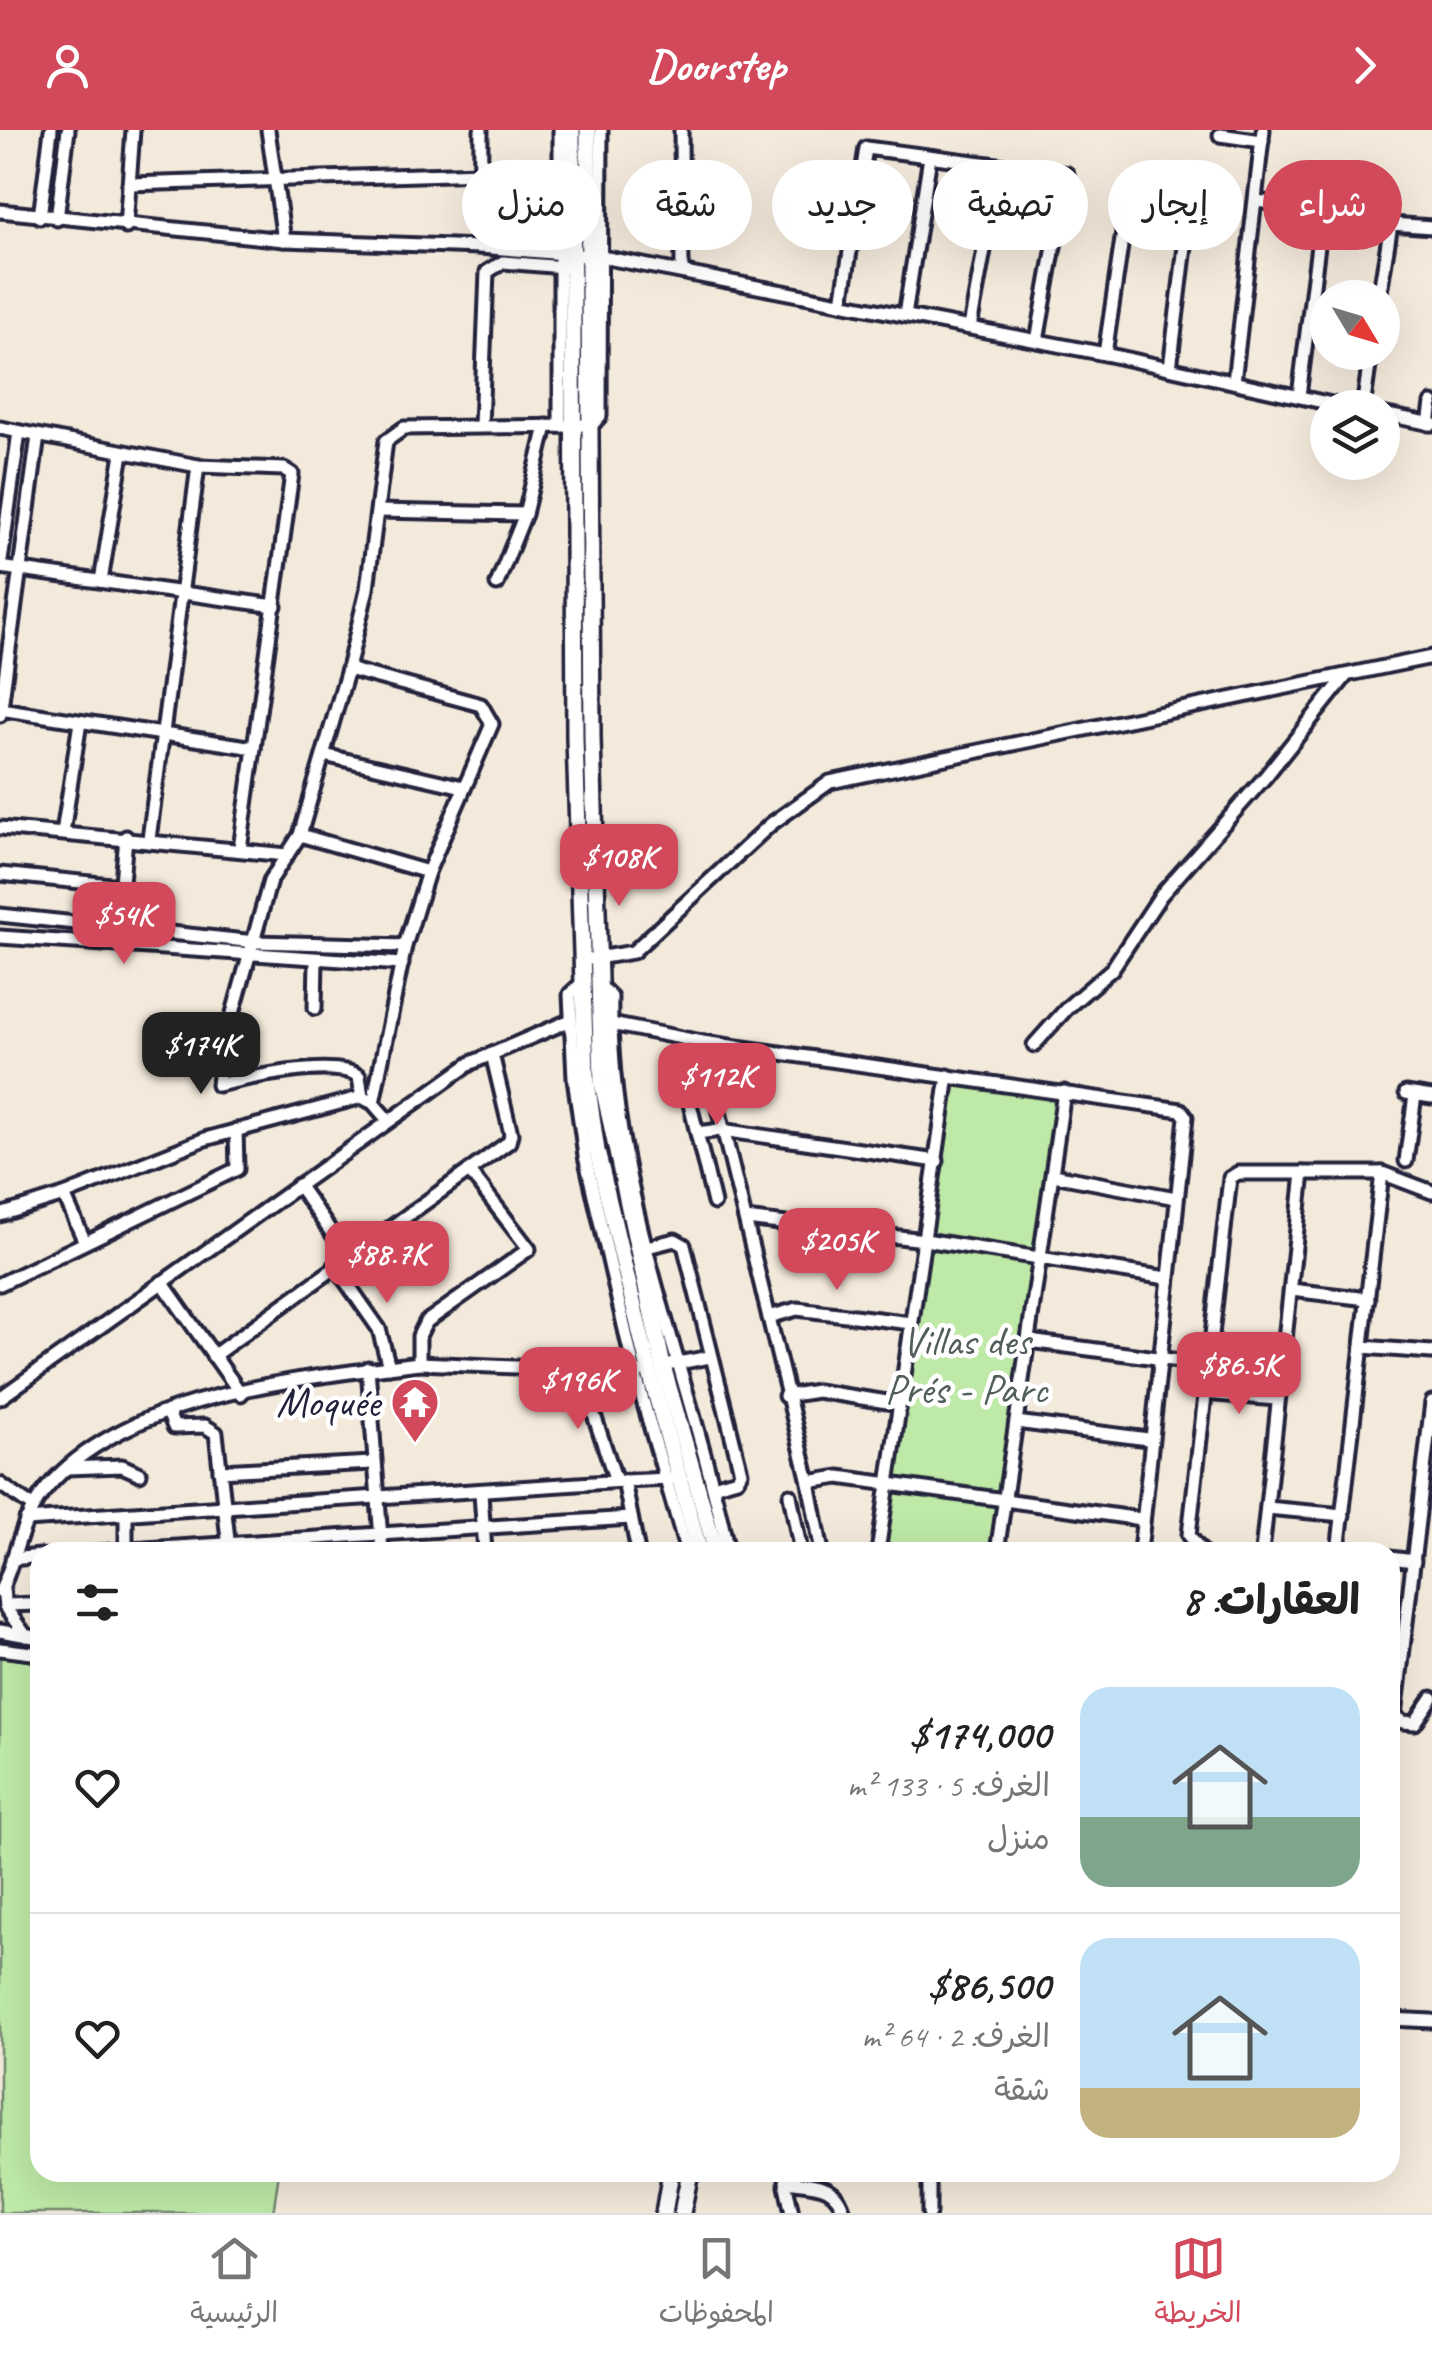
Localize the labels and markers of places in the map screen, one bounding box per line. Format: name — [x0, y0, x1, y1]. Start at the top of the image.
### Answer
pin: $108K — [549, 824, 689, 909]
pin: $54K — [65, 882, 183, 967]
pin: $174K — [131, 1012, 271, 1097]
pin: $112K — [647, 1043, 787, 1128]
pin: $205K — [767, 1208, 907, 1293]
pin: $88.7K — [306, 1221, 468, 1306]
pin: $86.5K — [1158, 1332, 1320, 1417]
pin: $196K — [508, 1347, 648, 1432]
place label: Moquée — [276, 1376, 383, 1429]
temple icon: Moquée — [389, 1376, 441, 1444]

